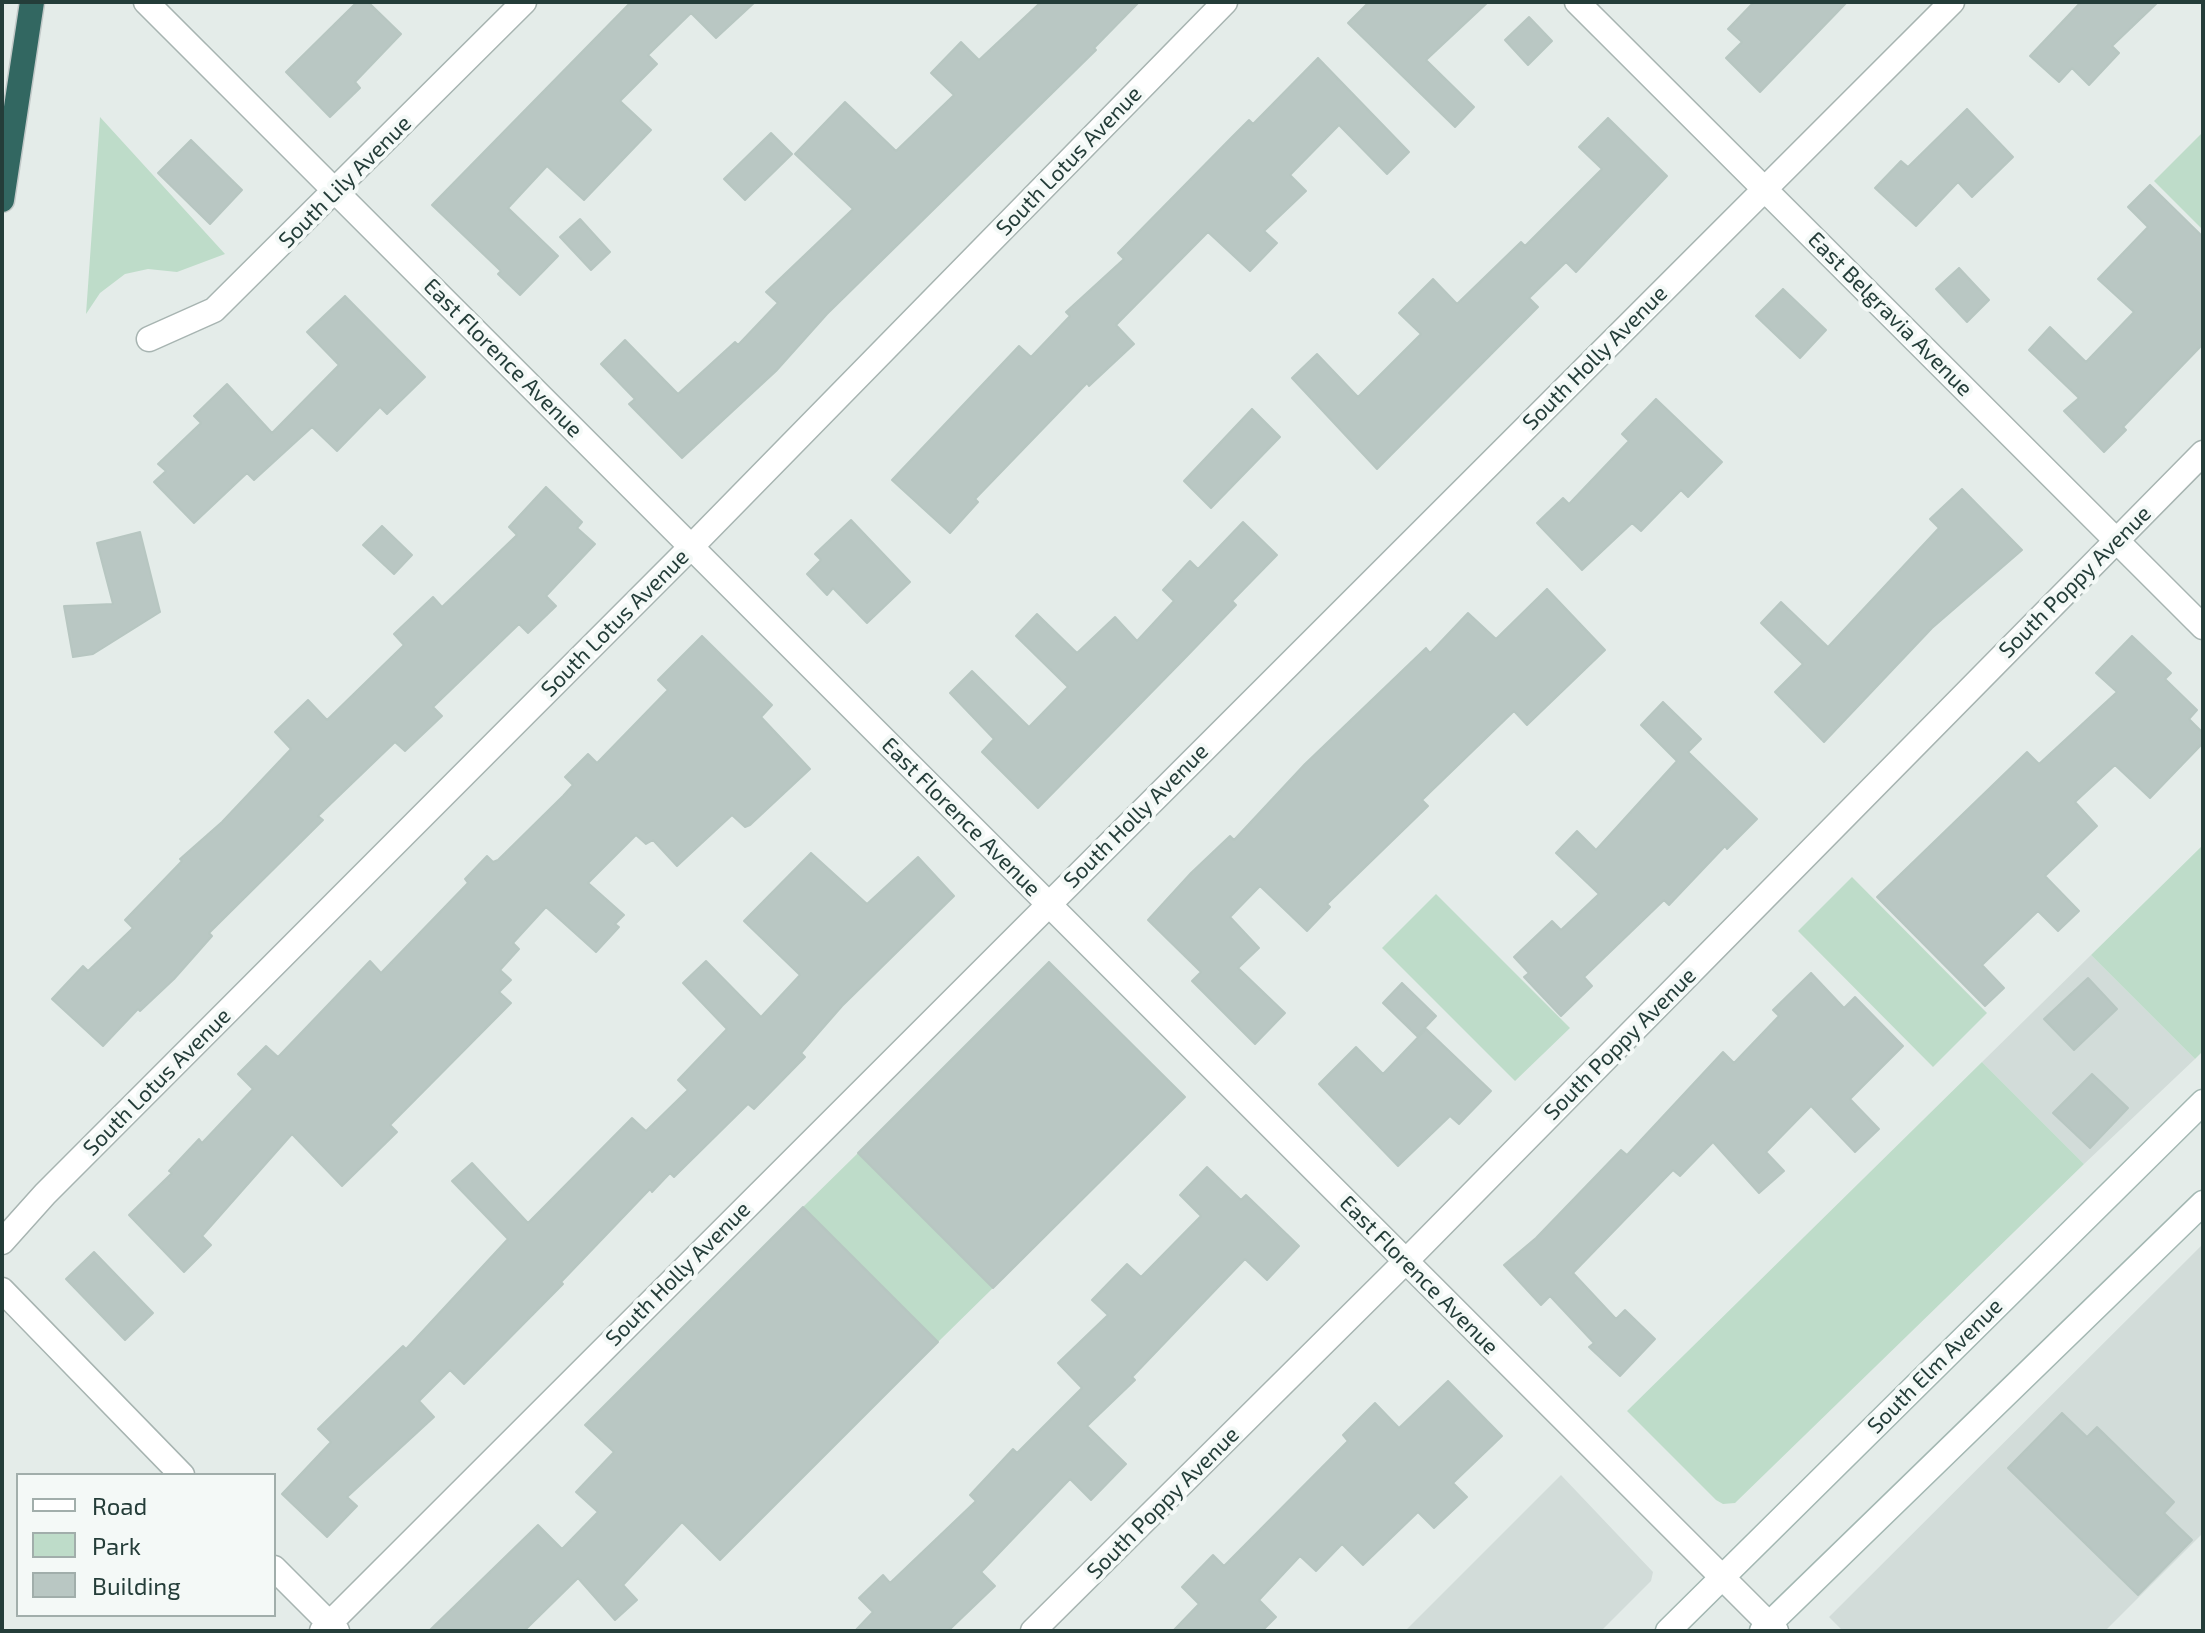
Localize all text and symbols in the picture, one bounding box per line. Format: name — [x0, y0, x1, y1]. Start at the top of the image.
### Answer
street label: South Lotus Avenue — [991, 81, 1147, 241]
street label: South Lily Avenue — [273, 110, 417, 254]
street label: East Belgravia Avenue — [1802, 226, 1978, 402]
street label: East Florence Avenue — [418, 273, 588, 443]
street label: South Holly Avenue — [1517, 280, 1673, 436]
street label: South Poppy Avenue — [1993, 500, 2157, 664]
street label: South Lotus Avenue — [536, 544, 694, 702]
street label: East Florence Avenue — [876, 732, 1046, 902]
street label: South Holly Avenue — [1058, 738, 1214, 894]
street label: South Poppy Avenue — [1538, 962, 1702, 1126]
street label: South Lotus Avenue — [78, 1003, 236, 1161]
street label: East Florence Avenue — [1334, 1190, 1504, 1360]
street label: South Holly Avenue — [600, 1196, 756, 1352]
street label: South Elm Avenue — [1862, 1293, 2008, 1439]
street label: South Poppy Avenue — [1081, 1421, 1245, 1585]
legend — [16, 1473, 276, 1617]
text: Road — [92, 1491, 147, 1520]
text: Park — [92, 1531, 141, 1560]
text: Building — [92, 1571, 181, 1600]

